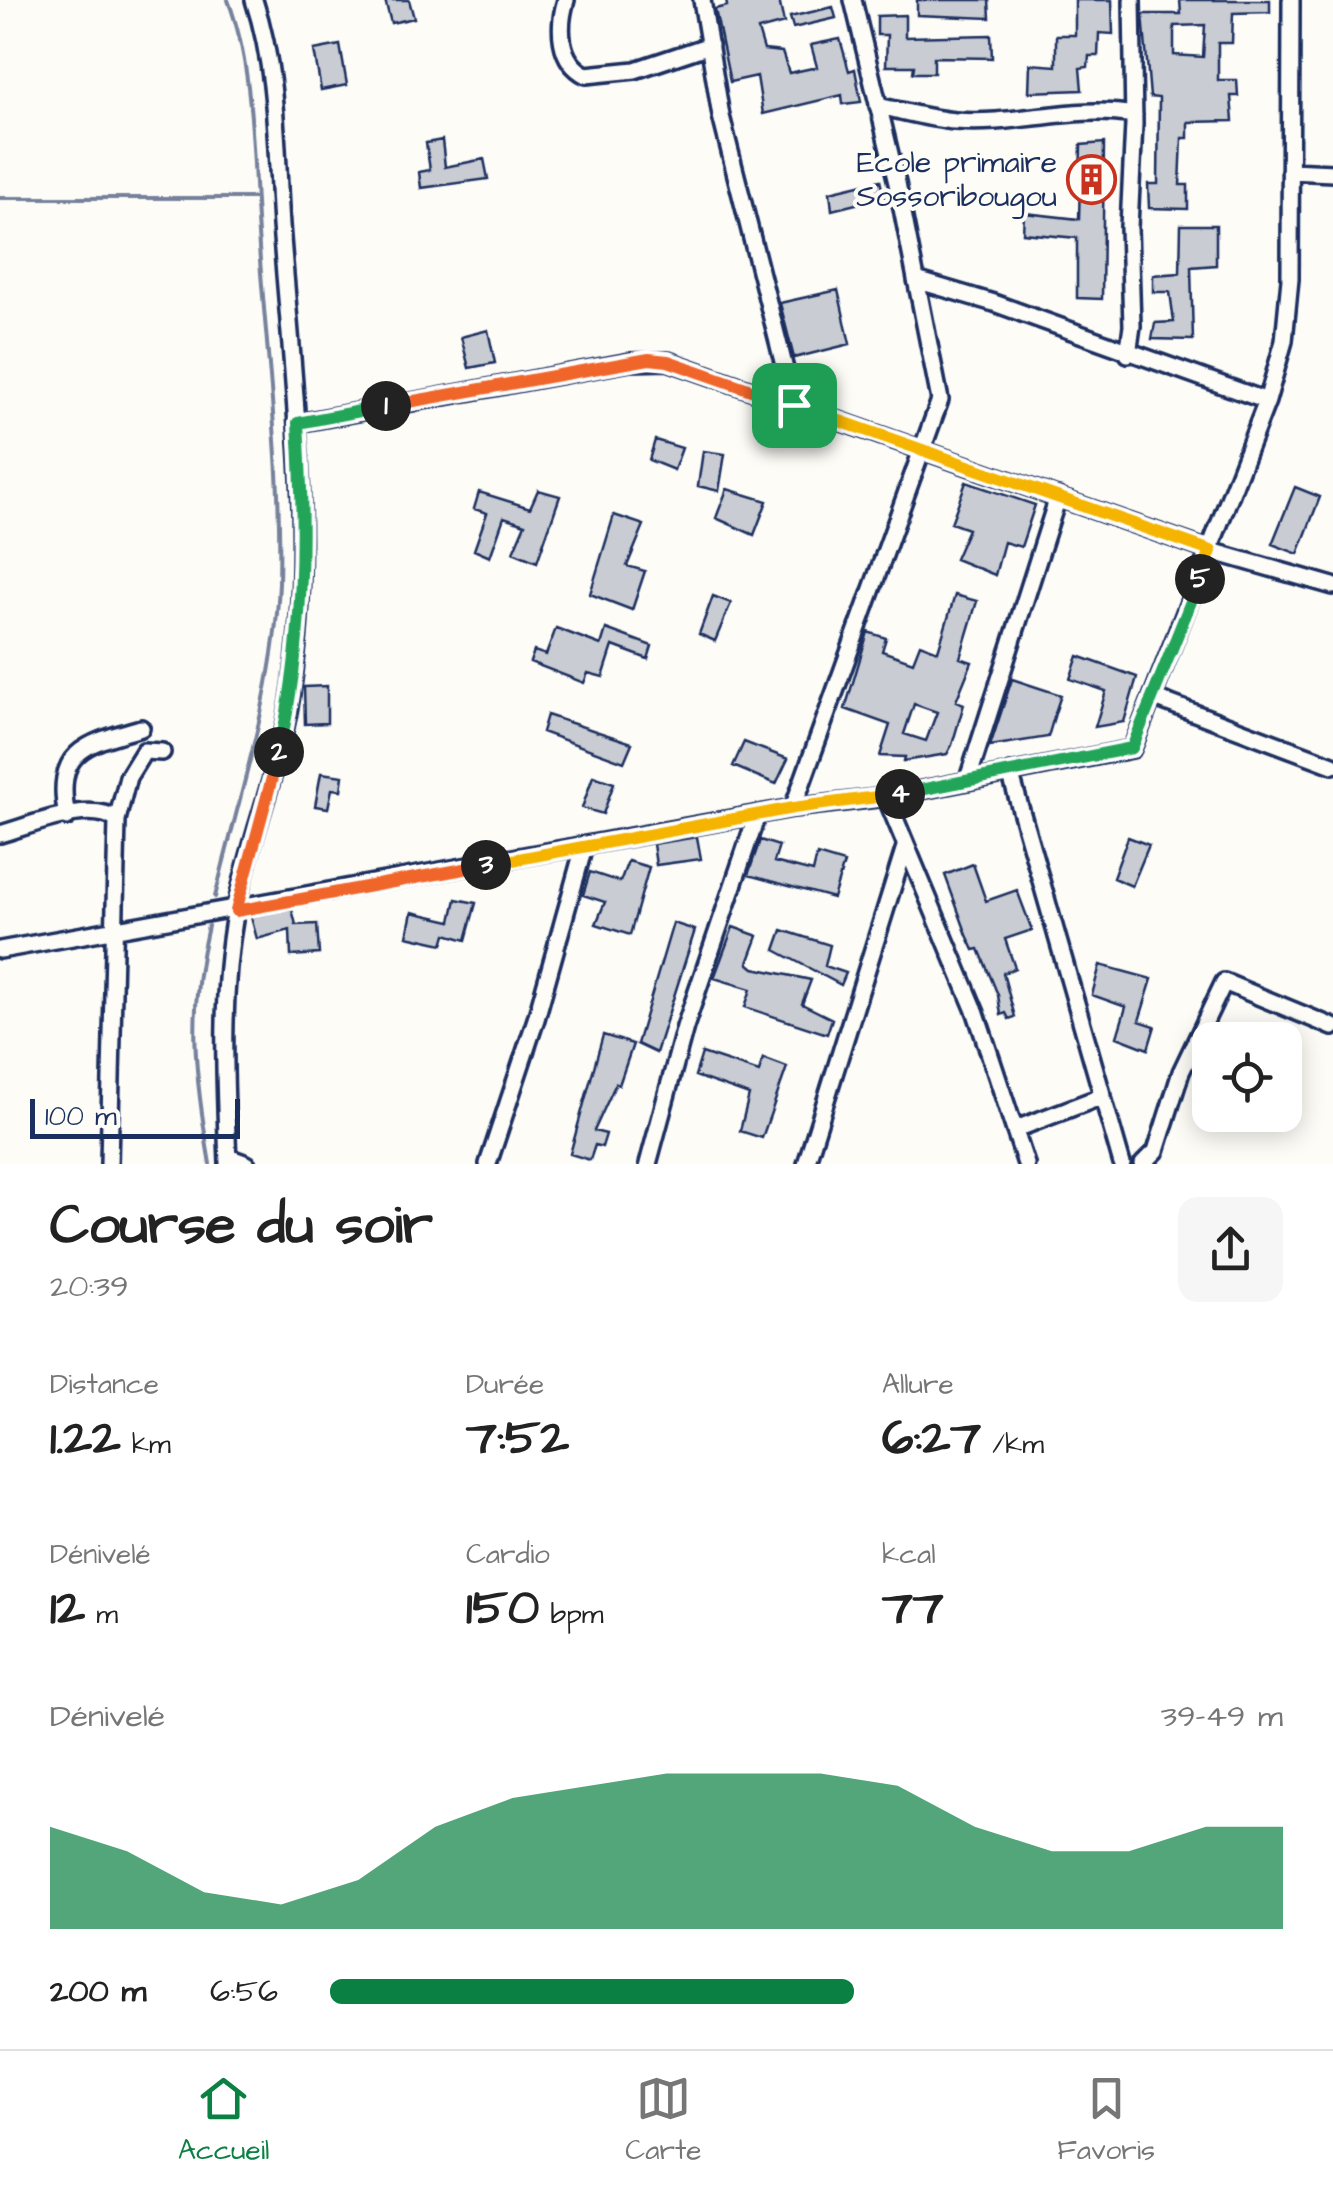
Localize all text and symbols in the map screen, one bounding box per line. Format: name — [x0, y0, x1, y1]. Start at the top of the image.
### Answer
place label: Ecole primaire Sossoribougou — [856, 142, 1057, 219]
building icon: Ecole primaire Sossoribougou — [1066, 153, 1118, 205]
pin — [752, 363, 837, 448]
icon: arrive — [767, 378, 822, 433]
pin: 1 — [361, 381, 411, 431]
text: 1 — [384, 386, 388, 425]
pin: 5 — [1175, 554, 1225, 604]
text: 5 — [1190, 559, 1210, 598]
pin: 2 — [254, 727, 304, 777]
text: 2 — [271, 732, 287, 771]
pin: 4 — [875, 769, 925, 819]
text: 4 — [890, 774, 910, 813]
pin: 3 — [461, 840, 511, 890]
text: 3 — [479, 845, 493, 884]
map controls — [1192, 1022, 1302, 1132]
button: locate — [1192, 1022, 1302, 1132]
scale bar — [30, 1094, 240, 1138]
text: 100 m — [45, 1097, 117, 1136]
text: Course du soir — [50, 1188, 433, 1264]
button: share — [1178, 1197, 1283, 1302]
text: 20:39 — [50, 1264, 128, 1309]
text: Distance — [50, 1365, 159, 1404]
text: Durée — [466, 1365, 544, 1404]
text: Allure — [882, 1365, 954, 1404]
text: 1.22 — [50, 1404, 121, 1473]
text: 7:52 — [466, 1404, 569, 1473]
text: 6:27 — [882, 1404, 981, 1473]
text: km — [121, 1425, 171, 1464]
text: /km — [981, 1425, 1044, 1464]
text: Dénivelé — [50, 1535, 151, 1574]
text: Cardio — [466, 1535, 550, 1574]
text: kcal — [882, 1535, 936, 1574]
text: 12 — [50, 1574, 85, 1643]
text: 150 — [466, 1574, 539, 1643]
text: 77 — [882, 1574, 944, 1643]
text: m — [85, 1595, 118, 1634]
text: bpm — [539, 1595, 604, 1634]
text: Dénivelé — [50, 1694, 165, 1739]
text: 39–49 m — [1161, 1694, 1283, 1739]
text: 200 m — [50, 1969, 146, 2014]
text: 6:56 — [210, 1969, 278, 2014]
tab: Accueil — [178, 2071, 269, 2170]
tab: Carte — [625, 2071, 701, 2170]
tab: Favoris — [1057, 2071, 1155, 2170]

